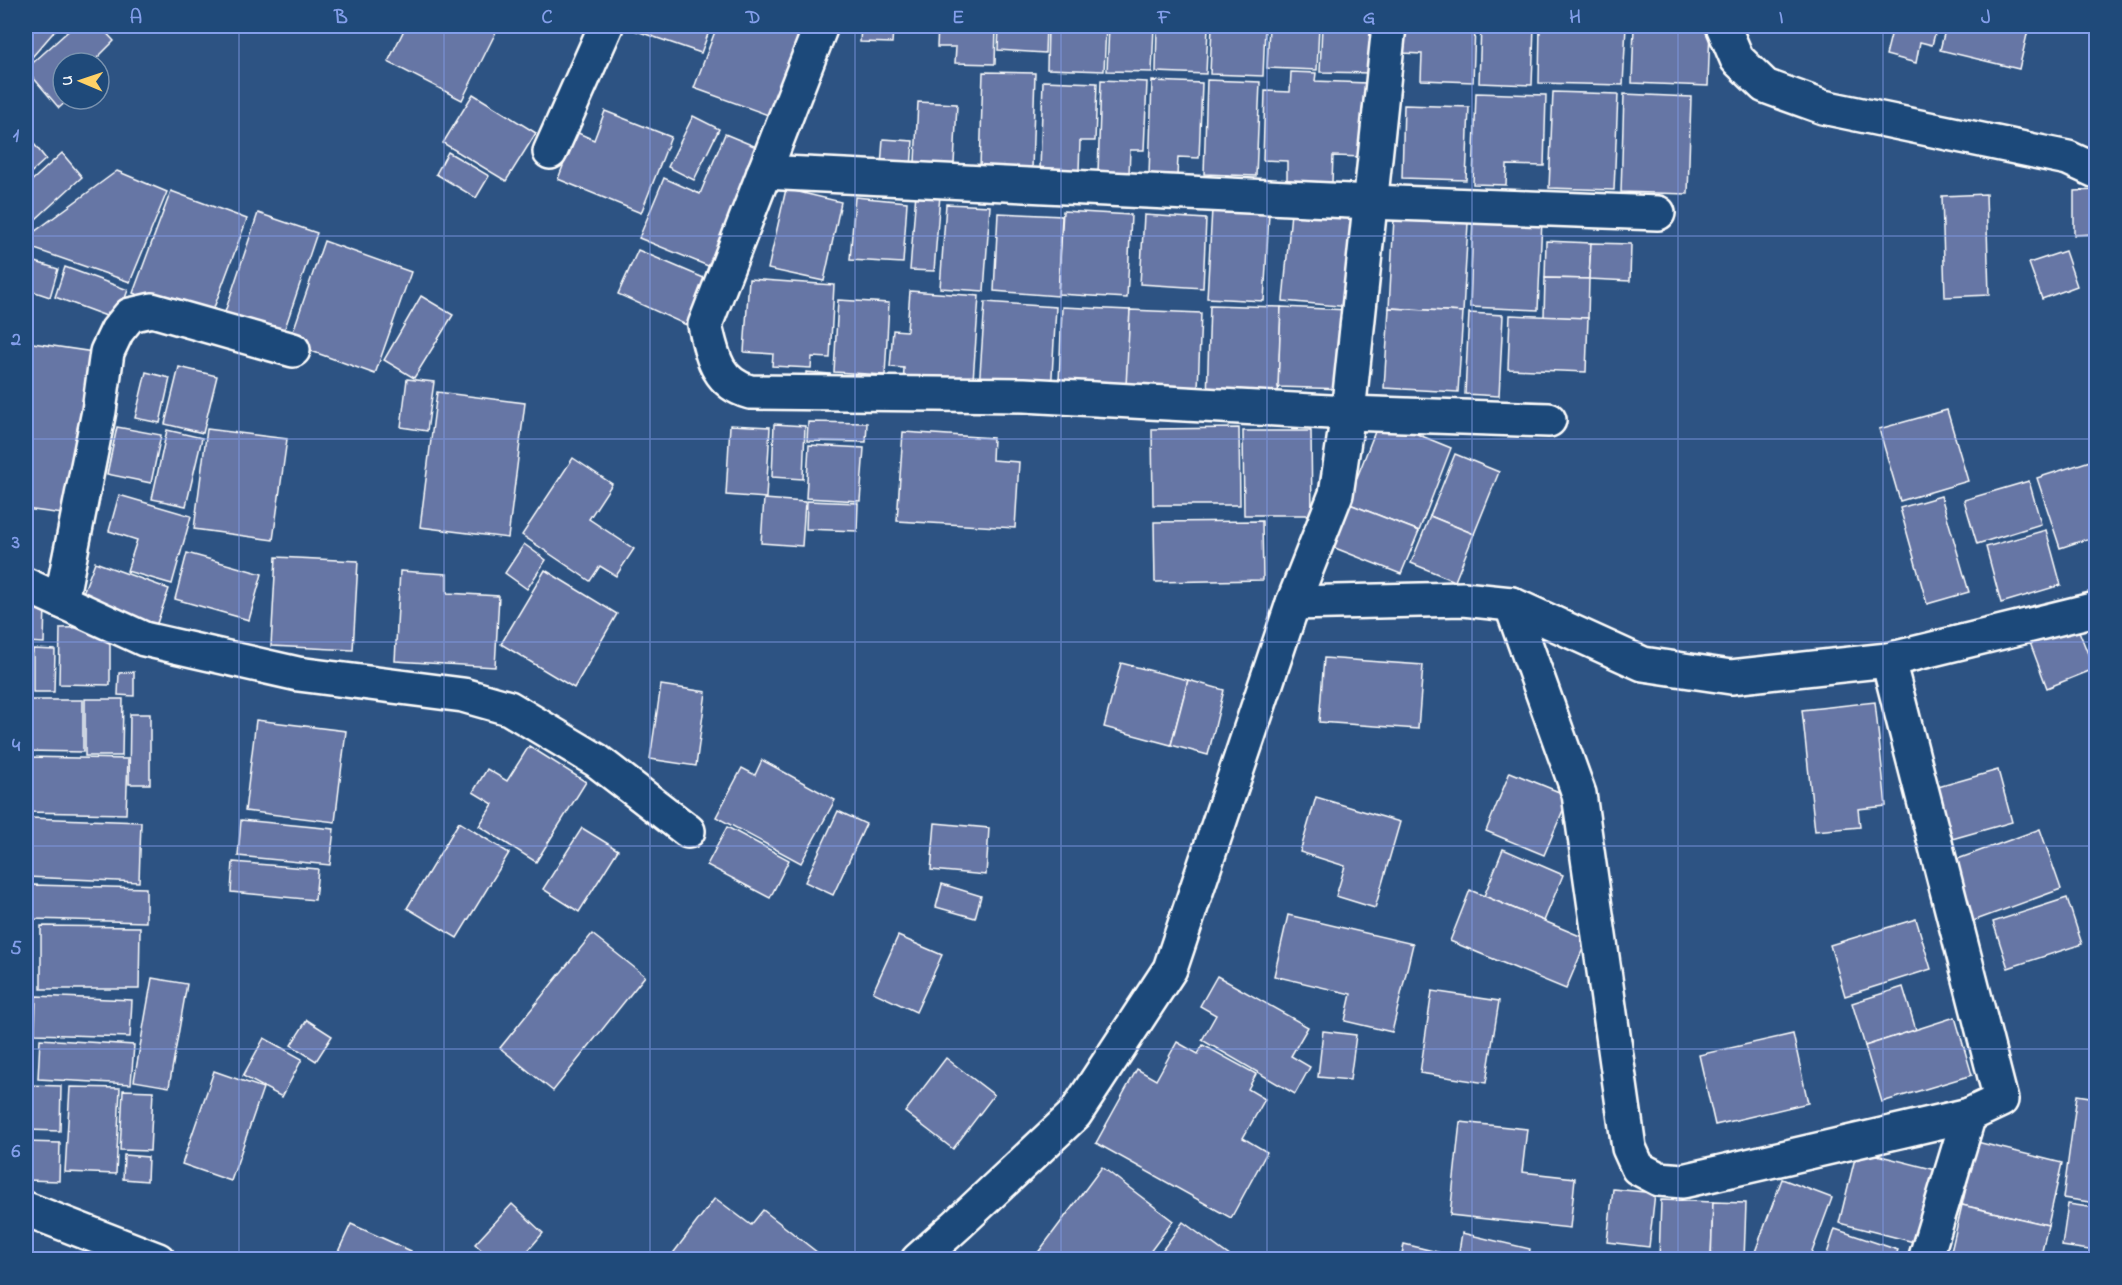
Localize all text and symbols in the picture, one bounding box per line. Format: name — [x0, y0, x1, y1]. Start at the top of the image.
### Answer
text: A — [130, 4, 142, 33]
text: B — [333, 4, 348, 33]
text: C — [542, 4, 553, 33]
text: D — [745, 4, 760, 33]
text: E — [952, 4, 964, 33]
text: F — [1157, 4, 1171, 33]
text: G — [1363, 4, 1376, 33]
text: H — [1569, 4, 1581, 33]
text: I — [1779, 4, 1784, 33]
text: J — [1981, 4, 1991, 33]
north arrow — [51, 51, 111, 111]
text: U — [56, 75, 80, 86]
text: 1 — [13, 122, 20, 151]
text: 2 — [10, 326, 21, 355]
text: 3 — [11, 529, 20, 558]
text: 4 — [12, 732, 21, 761]
text: 5 — [10, 935, 22, 964]
text: 6 — [12, 1138, 21, 1167]

